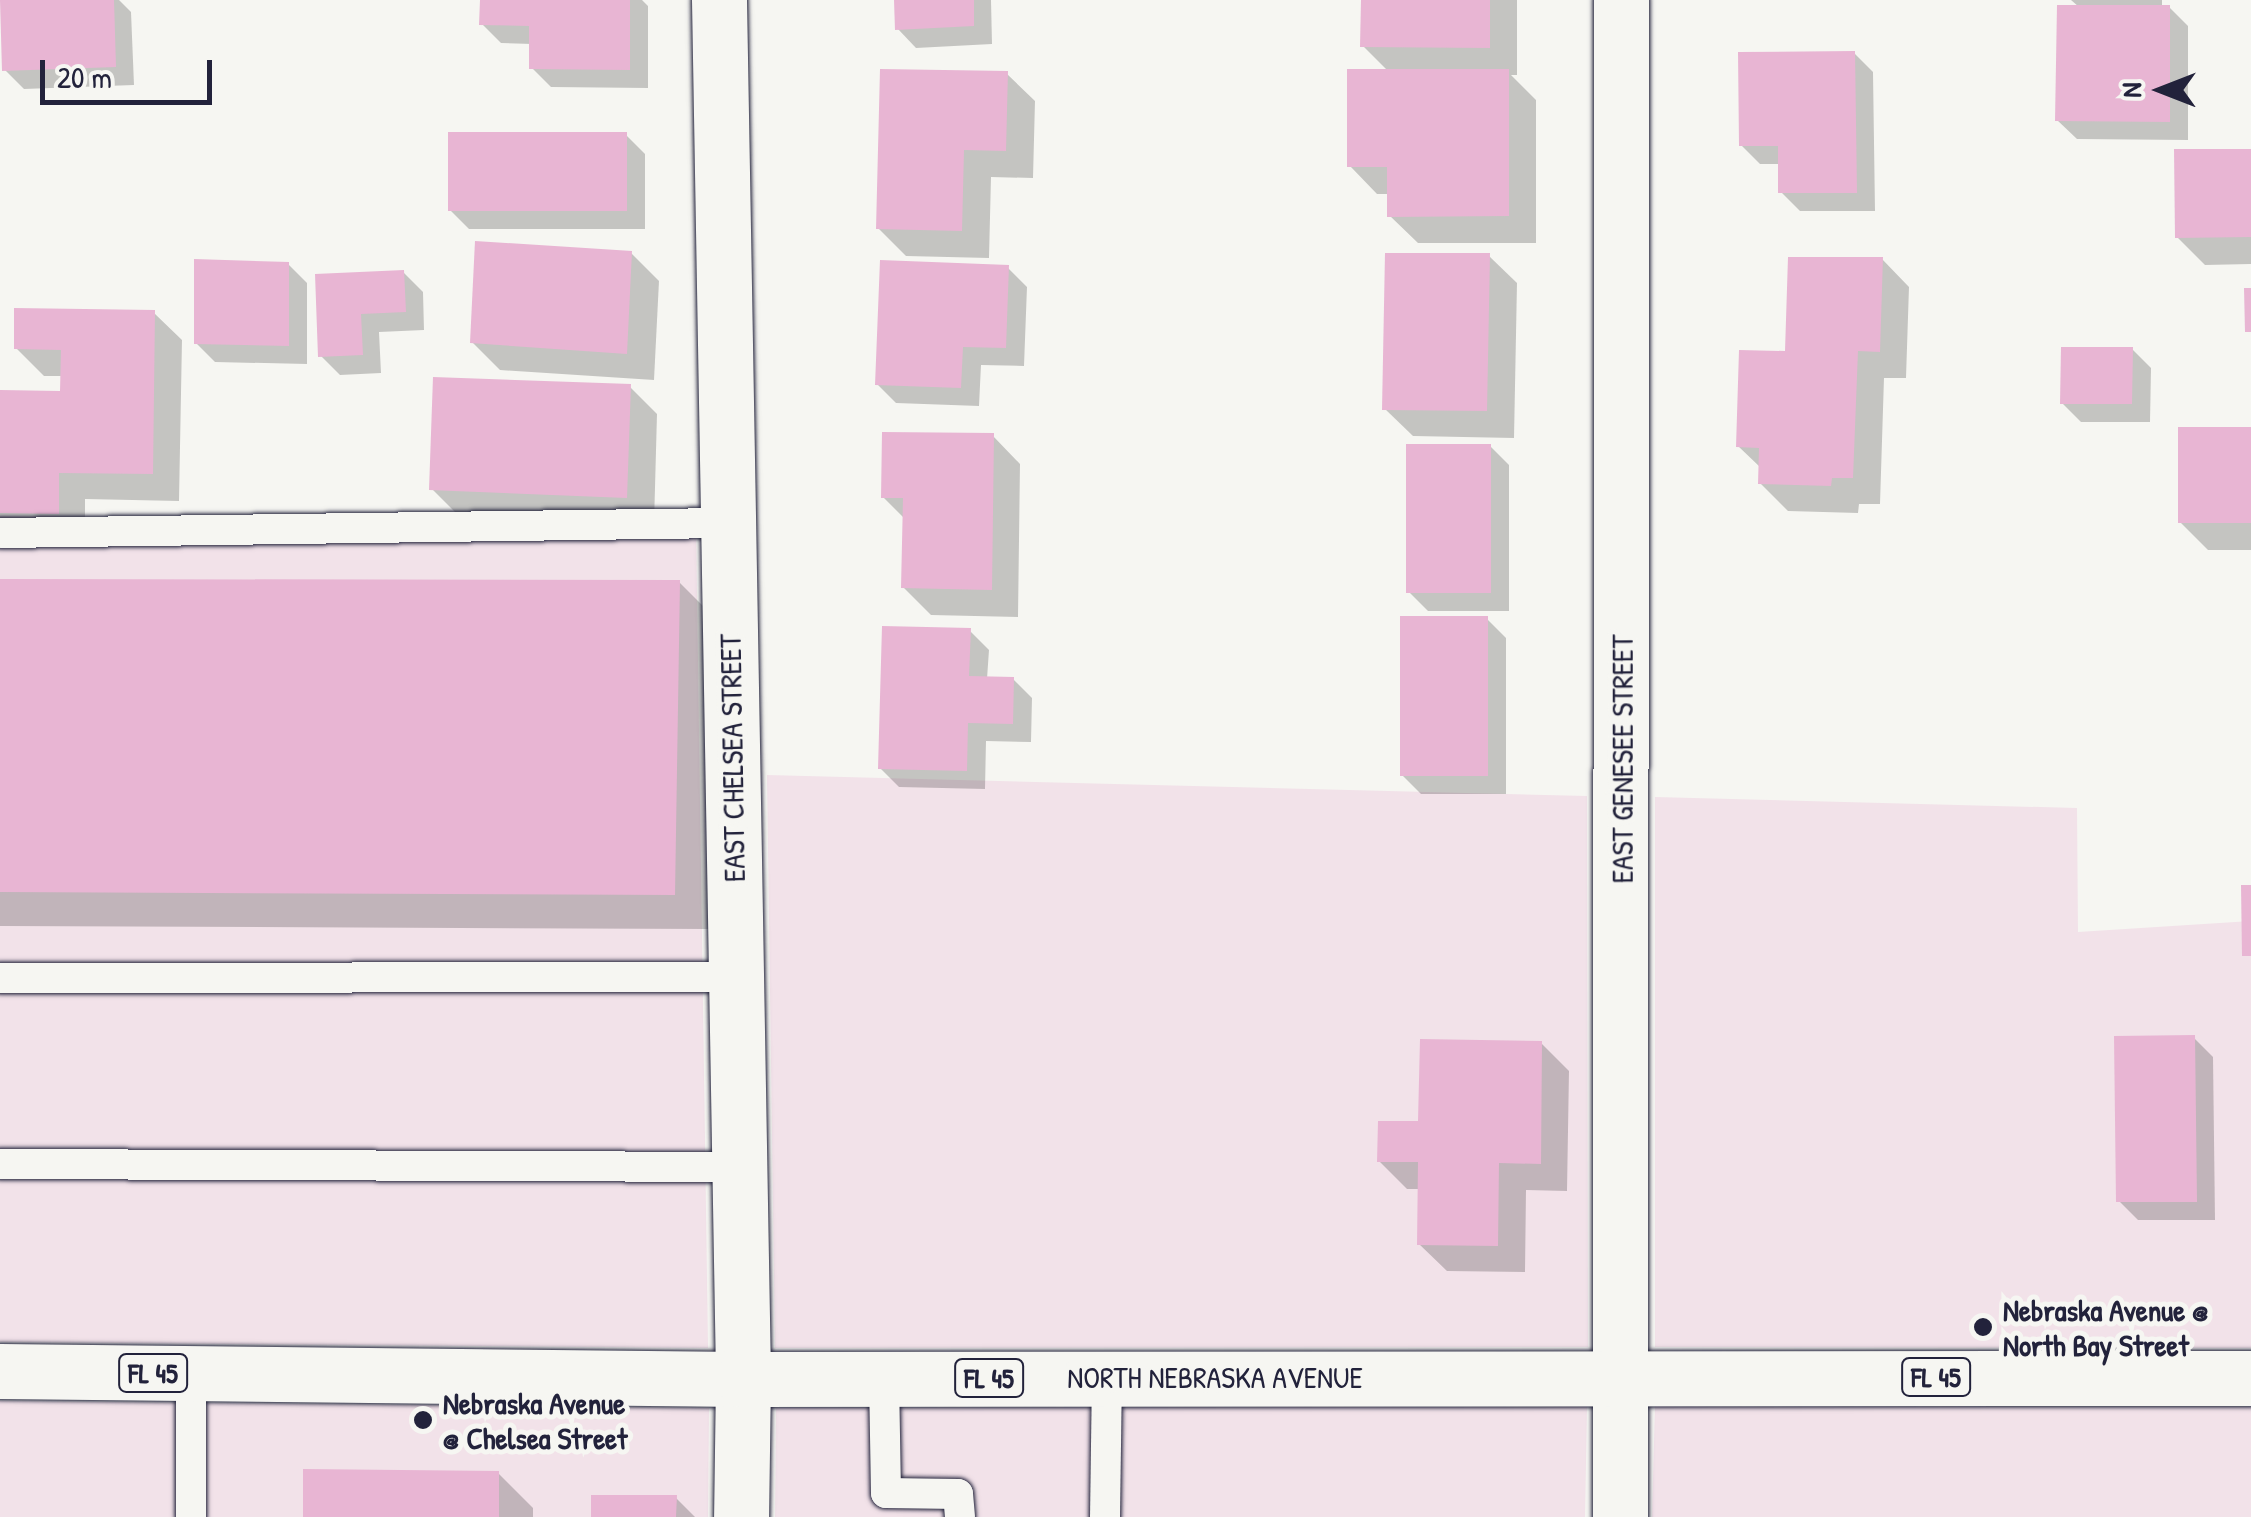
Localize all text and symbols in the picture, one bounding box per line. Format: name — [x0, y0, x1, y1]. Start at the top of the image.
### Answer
scale bar — [45, 40, 218, 102]
north arrow — [2111, 40, 2211, 140]
text: 20 m — [57, 57, 112, 97]
text: N — [2112, 83, 2150, 97]
street label: EAST CHELSEA STREET — [712, 634, 752, 882]
street label: EAST GENESEE STREET — [1604, 635, 1640, 883]
place label: Nebraska Avenue @ North Bay Street — [2003, 1292, 2209, 1362]
marker: Nebraska Avenue @ North Bay Street — [1972, 1316, 1994, 1338]
road number: FL 45 — [118, 1350, 188, 1396]
road number: FL 45 — [1901, 1354, 1971, 1400]
road number: FL 45 — [954, 1355, 1024, 1401]
street label: NORTH NEBRASKA AVENUE — [1067, 1359, 1363, 1395]
place label: Nebraska Avenue @ Chelsea Street — [443, 1385, 627, 1456]
marker: Nebraska Avenue @ Chelsea Street — [412, 1409, 434, 1431]

